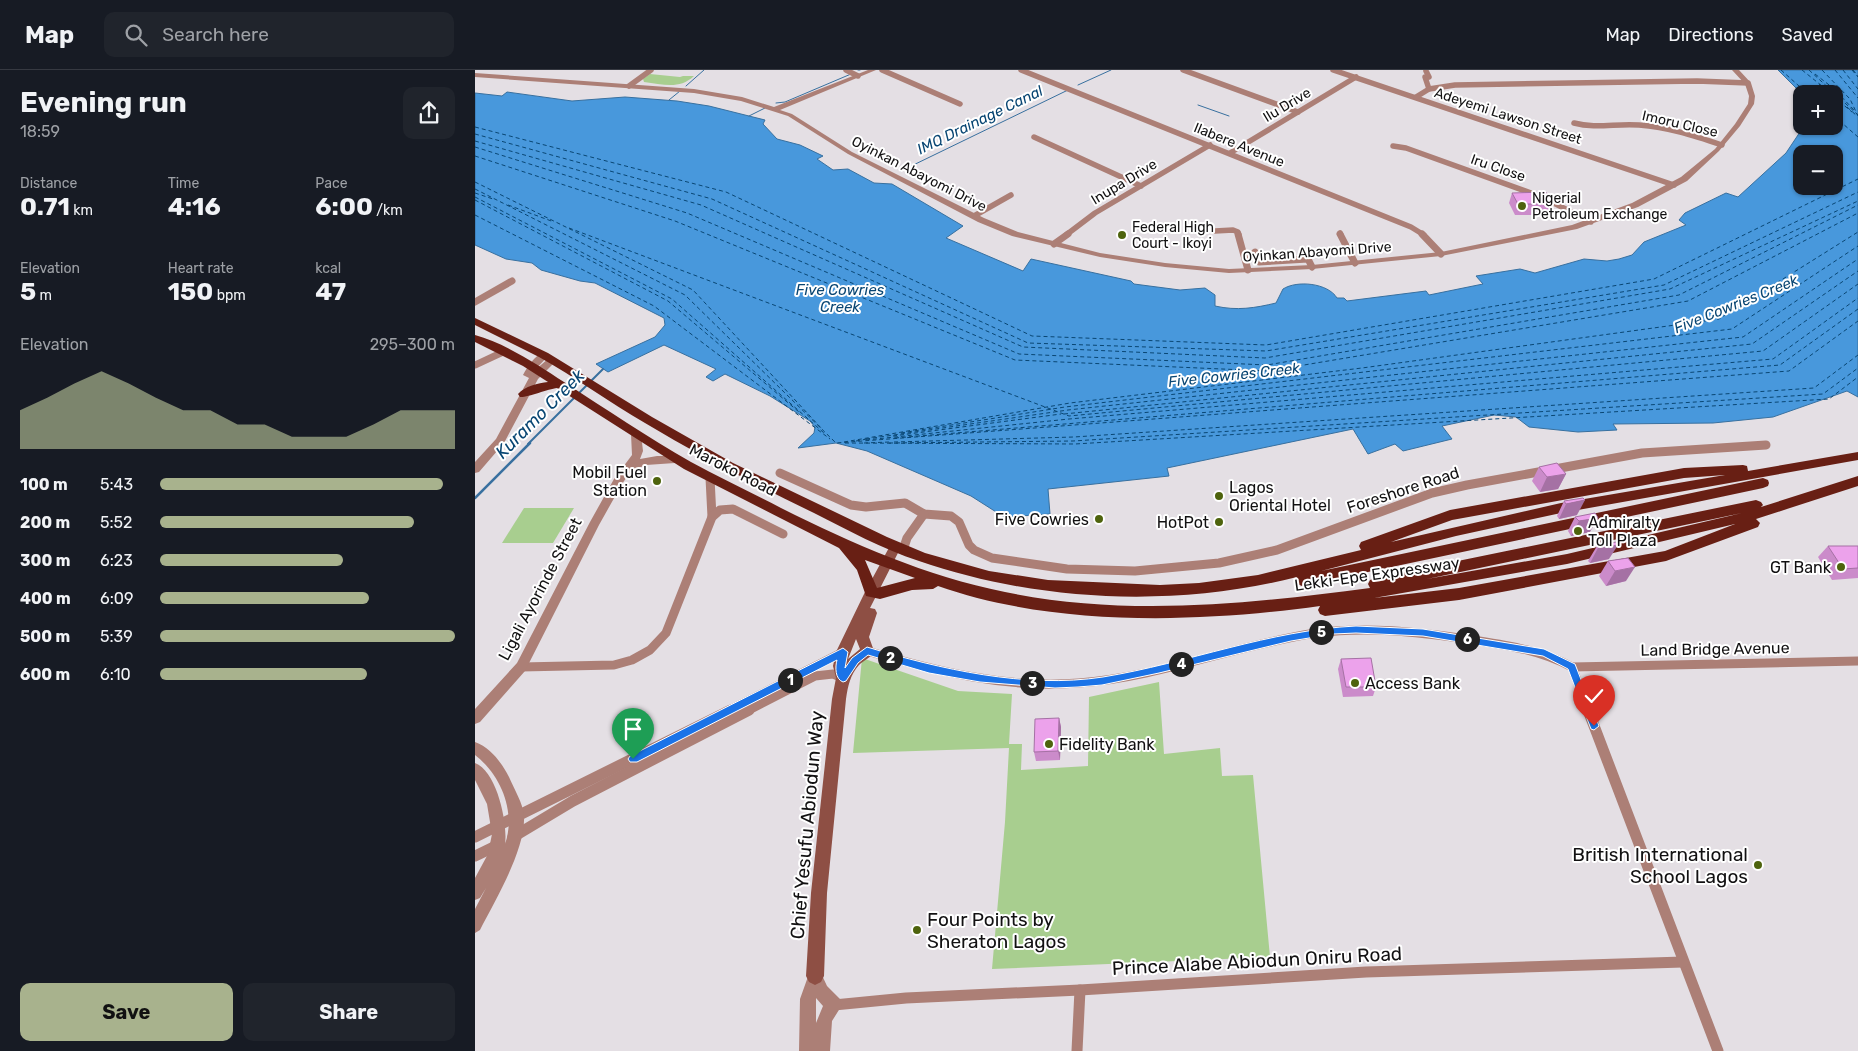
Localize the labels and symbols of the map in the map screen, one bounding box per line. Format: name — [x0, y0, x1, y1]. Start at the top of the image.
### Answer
water label: IMQ Drainage Canal — [914, 82, 1046, 158]
street label: Ilu Drive — [1260, 84, 1314, 126]
street label: Adeyemi Lawson Street — [1432, 84, 1584, 148]
street label: Imoru Close — [1640, 107, 1720, 141]
street label: Ilabere Avenue — [1191, 119, 1287, 171]
street label: Oyinkan Abayomi Drive — [849, 133, 989, 216]
street label: Iru Close — [1468, 151, 1528, 185]
street label: Inupa Drive — [1088, 156, 1160, 208]
place label: Nigerial Petroleum Exchange — [1532, 190, 1668, 223]
marker: Nigerial Petroleum Exchange — [1516, 200, 1528, 212]
place label: Federal High Court - Ikoyi — [1132, 219, 1214, 252]
marker: Federal High Court - Ikoyi — [1116, 229, 1128, 241]
street label: Oyinkan Abayomi Drive — [1242, 238, 1392, 266]
water label: Five Cowries Creek — [1671, 271, 1801, 337]
water label: Five Cowries Creek — [796, 281, 885, 316]
water label: Five Cowries Creek — [1167, 359, 1301, 391]
water label: Kuramo Creek — [491, 364, 590, 463]
street label: Maroko Road — [686, 440, 780, 500]
place label: Mobil Fuel Station — [572, 463, 647, 500]
street label: Foreshore Road — [1344, 463, 1462, 517]
marker: Mobil Fuel Station — [651, 475, 663, 487]
place label: Lagos Oriental Hotel — [1229, 478, 1331, 515]
marker: Lagos Oriental Hotel — [1213, 490, 1225, 502]
place label: Five Cowries — [995, 510, 1089, 529]
marker: Five Cowries — [1093, 513, 1105, 525]
place label: HotPot — [1157, 513, 1209, 532]
place label: Admiralty Toll Plaza — [1588, 513, 1660, 550]
street label: Ligali Ayorinde Street — [494, 514, 586, 664]
marker: HotPot — [1213, 516, 1225, 528]
marker: Admiralty Toll Plaza — [1572, 525, 1584, 537]
street label: Lekki-Epe Expressway — [1293, 553, 1461, 595]
place label: GT Bank — [1770, 558, 1832, 577]
marker: GT Bank — [1835, 561, 1847, 573]
pin: 5 — [1309, 620, 1333, 644]
pin: 6 — [1455, 626, 1479, 652]
street label: Land Bridge Avenue — [1640, 638, 1790, 660]
pin: 2 — [877, 646, 903, 670]
pin: 4 — [1169, 652, 1193, 676]
pin: 1 — [777, 668, 803, 692]
pin: 3 — [1019, 670, 1045, 696]
place label: Access Bank — [1365, 674, 1461, 693]
pin — [1573, 675, 1615, 726]
marker: Access Bank — [1349, 677, 1361, 689]
pin — [612, 708, 654, 759]
street label: Chief Yesufu Abiodun Way — [786, 710, 828, 940]
place label: Fidelity Bank — [1059, 735, 1155, 754]
marker: Fidelity Bank — [1043, 738, 1055, 750]
place label: British International School Lagos — [1572, 843, 1748, 888]
marker: British International School Lagos — [1752, 859, 1764, 871]
place label: Four Points by Sheraton Lagos — [927, 908, 1066, 953]
marker: Four Points by Sheraton Lagos — [911, 924, 923, 936]
street label: Prince Alabe Abiodun Oniru Road — [1111, 942, 1403, 980]

